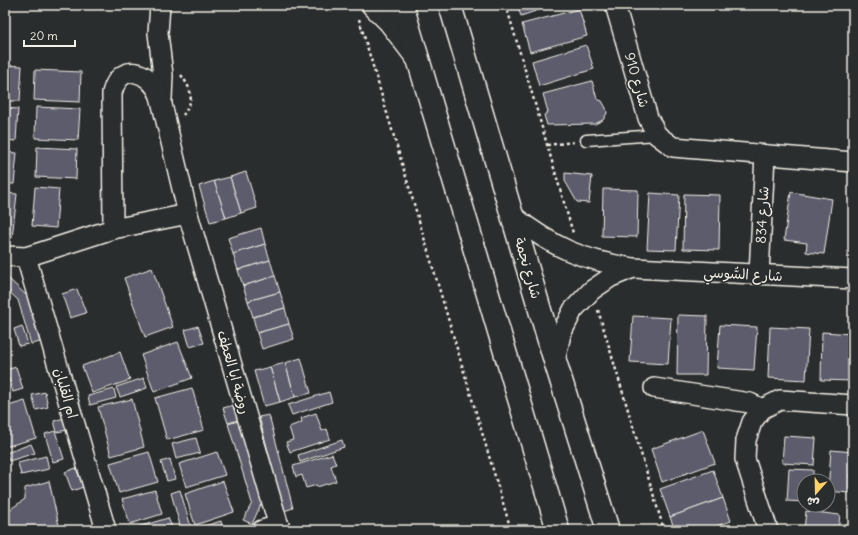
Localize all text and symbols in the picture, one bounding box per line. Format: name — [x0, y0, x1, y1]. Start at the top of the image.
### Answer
scale bar — [24, 22, 75, 48]
text: 20 m — [30, 28, 58, 43]
street label: شارع 910 — [620, 50, 653, 110]
street label: شارع 834 — [752, 186, 773, 244]
street label: شارع نجمة — [510, 235, 545, 301]
street label: شارع السُّوسي — [703, 263, 783, 289]
street label: روضة ابا العطف — [213, 328, 255, 416]
street label: ام القلبان — [48, 366, 82, 421]
north arrow — [796, 473, 836, 513]
text: ش — [804, 494, 821, 511]

